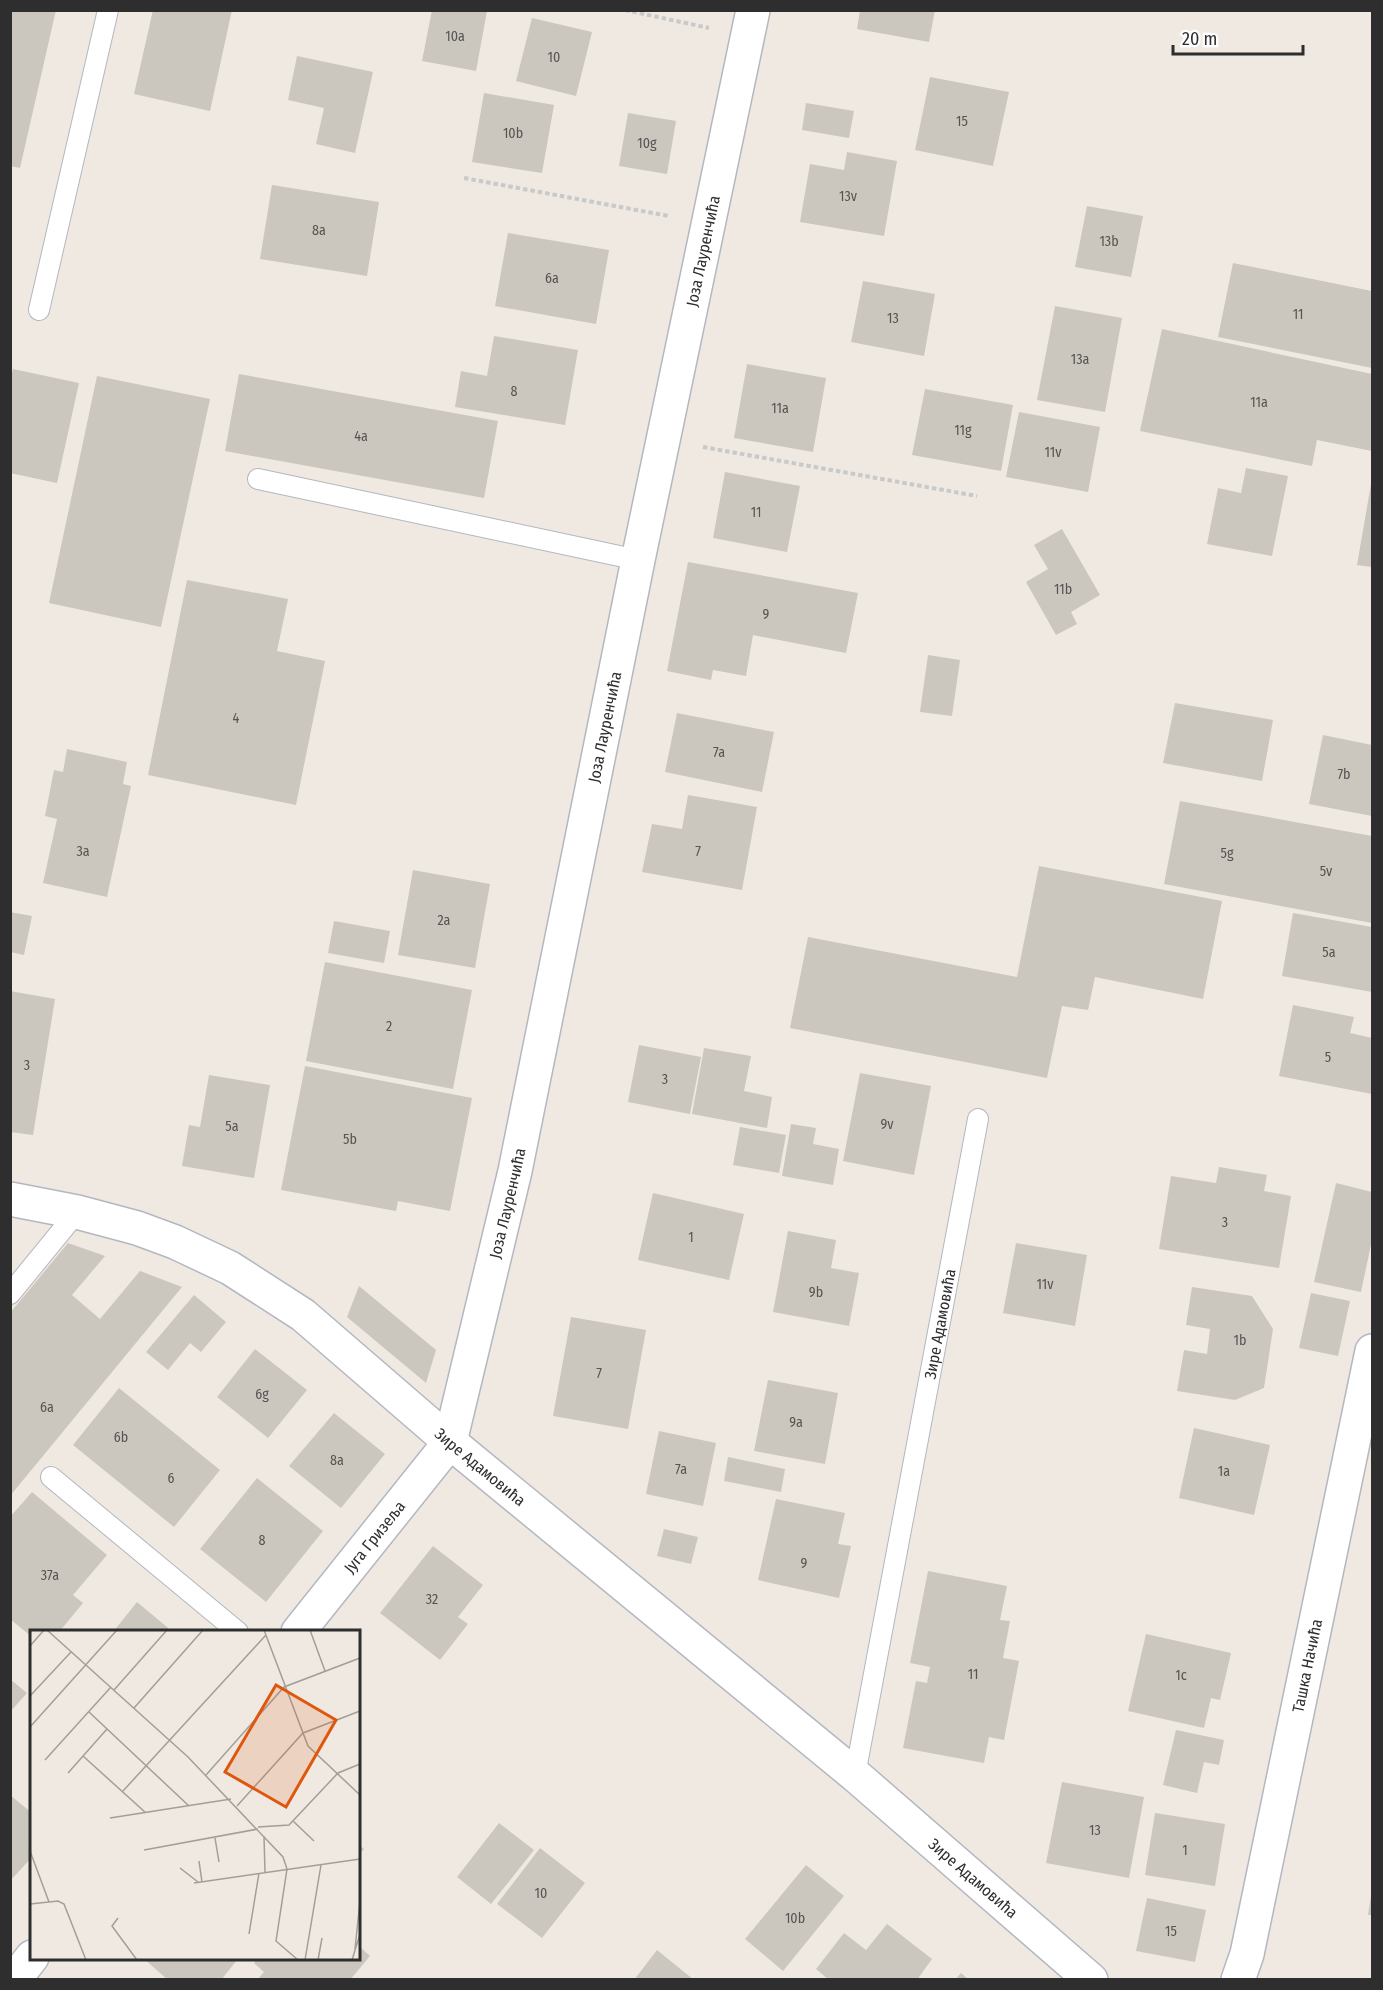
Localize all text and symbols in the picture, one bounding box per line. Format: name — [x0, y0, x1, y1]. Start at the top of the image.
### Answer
scale bar — [1173, 18, 1304, 56]
house number: 10a — [445, 28, 465, 45]
text: 20 m — [1182, 28, 1217, 50]
house number: 10 — [548, 49, 560, 66]
house number: 15 — [956, 113, 968, 130]
house number: 10b — [503, 125, 523, 142]
house number: 10g — [637, 135, 657, 152]
house number: 13v — [839, 188, 858, 205]
street label: Јоза Лауренчића — [682, 194, 724, 308]
house number: 8a — [312, 222, 326, 239]
house number: 13b — [1099, 233, 1119, 250]
house number: 6a — [545, 270, 559, 287]
house number: 11 — [1293, 306, 1303, 323]
house number: 13 — [887, 310, 899, 327]
house number: 13a — [1071, 351, 1089, 368]
house number: 8 — [511, 383, 518, 400]
house number: 11a — [1250, 394, 1268, 411]
house number: 11a — [771, 400, 789, 417]
house number: 11g — [954, 422, 972, 439]
house number: 4a — [354, 428, 368, 445]
house number: 11v — [1045, 444, 1062, 461]
house number: 11 — [751, 504, 761, 521]
house number: 11b — [1054, 581, 1072, 598]
house number: 9 — [763, 606, 770, 623]
street label: Јоза Лауренчића — [584, 670, 625, 784]
house number: 4 — [233, 710, 240, 727]
house number: 7a — [713, 744, 725, 761]
house number: 7b — [1337, 766, 1351, 783]
house number: 3a — [76, 843, 90, 860]
house number: 7 — [695, 843, 701, 860]
house number: 5g — [1220, 845, 1234, 862]
house number: 5v — [1320, 863, 1333, 880]
house number: 2a — [438, 912, 451, 929]
house number: 5a — [1322, 944, 1336, 961]
house number: 2 — [386, 1018, 392, 1035]
house number: 5 — [1325, 1049, 1331, 1066]
house number: 3 — [24, 1057, 30, 1074]
house number: 3 — [662, 1071, 668, 1088]
house number: 9v — [880, 1116, 894, 1133]
house number: 5a — [225, 1118, 239, 1135]
house number: 5b — [343, 1131, 357, 1148]
street label: Јоза Лауренчића — [485, 1146, 529, 1260]
house number: 3 — [1222, 1214, 1228, 1231]
house number: 1 — [688, 1229, 694, 1246]
street label: Зире Адамовића — [920, 1267, 960, 1381]
house number: 11v — [1037, 1276, 1054, 1293]
house number: 9b — [809, 1284, 823, 1301]
house number: 1b — [1234, 1332, 1246, 1349]
house number: 7 — [596, 1365, 602, 1382]
house number: 6g — [255, 1386, 269, 1403]
house number: 6a — [40, 1399, 54, 1416]
house number: 9a — [789, 1414, 803, 1431]
street label: Зире Адамовића — [431, 1424, 529, 1510]
house number: 6b — [114, 1429, 128, 1446]
house number: 8a — [330, 1452, 344, 1469]
house number: 7a — [675, 1461, 687, 1478]
house number: 1a — [1218, 1463, 1230, 1480]
house number: 6 — [168, 1470, 175, 1487]
street label: Југа Гризеља — [340, 1497, 409, 1577]
house number: 8 — [259, 1532, 266, 1549]
house number: 9 — [801, 1555, 808, 1572]
house number: 37a — [41, 1567, 59, 1584]
house number: 32 — [426, 1591, 438, 1608]
street label: Ташка Начића — [1288, 1617, 1326, 1714]
inset map — [30, 1630, 360, 1960]
house number: 11 — [968, 1666, 978, 1683]
house number: 1c — [1175, 1667, 1187, 1684]
house number: 13 — [1089, 1822, 1101, 1839]
street label: Зире Адамовића — [925, 1834, 1022, 1922]
house number: 1 — [1182, 1842, 1188, 1859]
house number: 10 — [535, 1885, 547, 1902]
house number: 10b — [785, 1910, 805, 1927]
house number: 15 — [1165, 1923, 1177, 1940]

